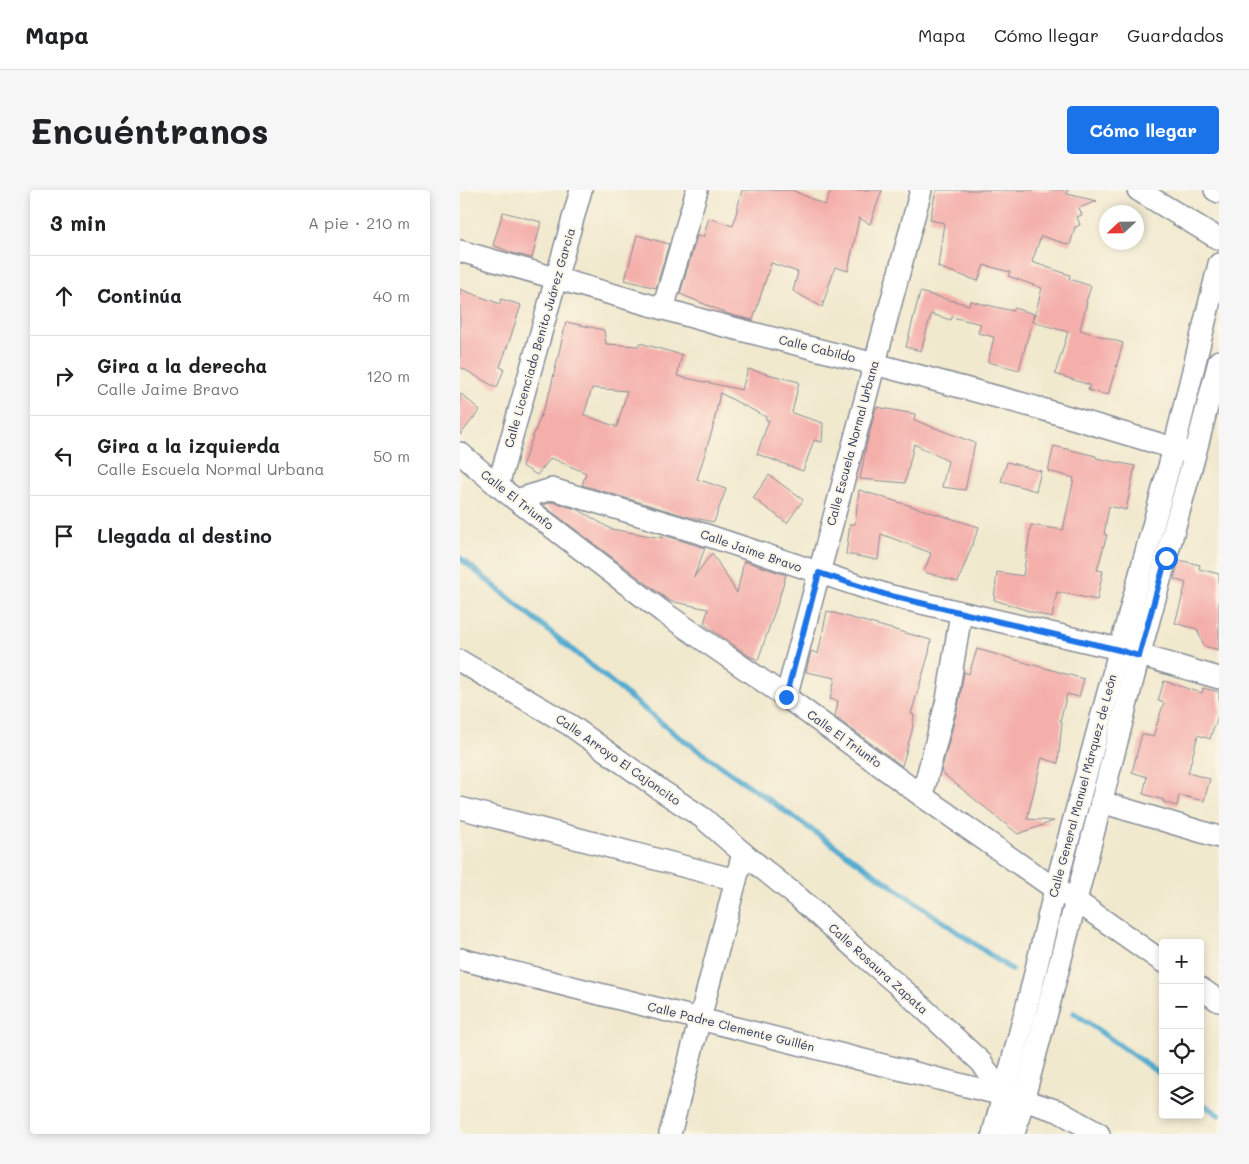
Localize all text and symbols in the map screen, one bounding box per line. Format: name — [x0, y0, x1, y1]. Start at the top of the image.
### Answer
text: Mapa — [25, 19, 89, 50]
text: Mapa — [918, 23, 966, 47]
text: Cómo llegar — [994, 23, 1099, 47]
text: Guardados — [1127, 23, 1224, 47]
button: Cómo llegar — [1067, 106, 1219, 154]
text: Encuéntranos — [30, 107, 269, 153]
north arrow — [1099, 205, 1144, 250]
text: 3 min — [50, 209, 106, 236]
text: A pie · 210 m — [308, 212, 410, 233]
street label: Calle Licenciado Benito Juárez Garcia — [500, 226, 578, 449]
icon: ahead — [50, 282, 78, 310]
text: Continúa — [97, 283, 182, 308]
text: 40 m — [373, 285, 410, 306]
street label: Calle Cabildo — [777, 331, 857, 365]
text: Gira a la derecha — [97, 353, 267, 378]
street label: Calle Escuela Normal Urbana — [822, 358, 882, 527]
icon: right — [50, 362, 78, 390]
text: 120 m — [366, 365, 410, 386]
text: Calle Jaime Bravo — [97, 378, 239, 399]
text: Gira a la izquierda — [97, 433, 280, 458]
icon: left — [50, 442, 78, 470]
text: 50 m — [373, 445, 410, 466]
text: Calle Escuela Normal Urbana — [97, 458, 324, 479]
street label: Calle El Triunfo — [478, 466, 557, 533]
icon: arrive — [50, 522, 78, 550]
text: Llegada al destino — [97, 523, 272, 548]
street label: Calle Jaime Bravo — [698, 525, 804, 575]
route start — [1155, 547, 1178, 570]
street label: Calle General Manuel Márquez de León — [1045, 672, 1120, 899]
route end — [775, 686, 798, 709]
street label: Calle El Triunfo — [804, 706, 885, 771]
street label: Calle Arroyo El Cajoncito — [553, 710, 684, 808]
street label: Calle Rosaura Zapata — [826, 919, 932, 1017]
map controls — [1159, 939, 1204, 1119]
button: + — [1159, 939, 1204, 984]
button: − — [1159, 984, 1204, 1029]
street label: Calle Padre Clemente Guillén — [646, 998, 816, 1055]
button: locate — [1159, 1029, 1204, 1074]
button: layers — [1159, 1074, 1204, 1119]

